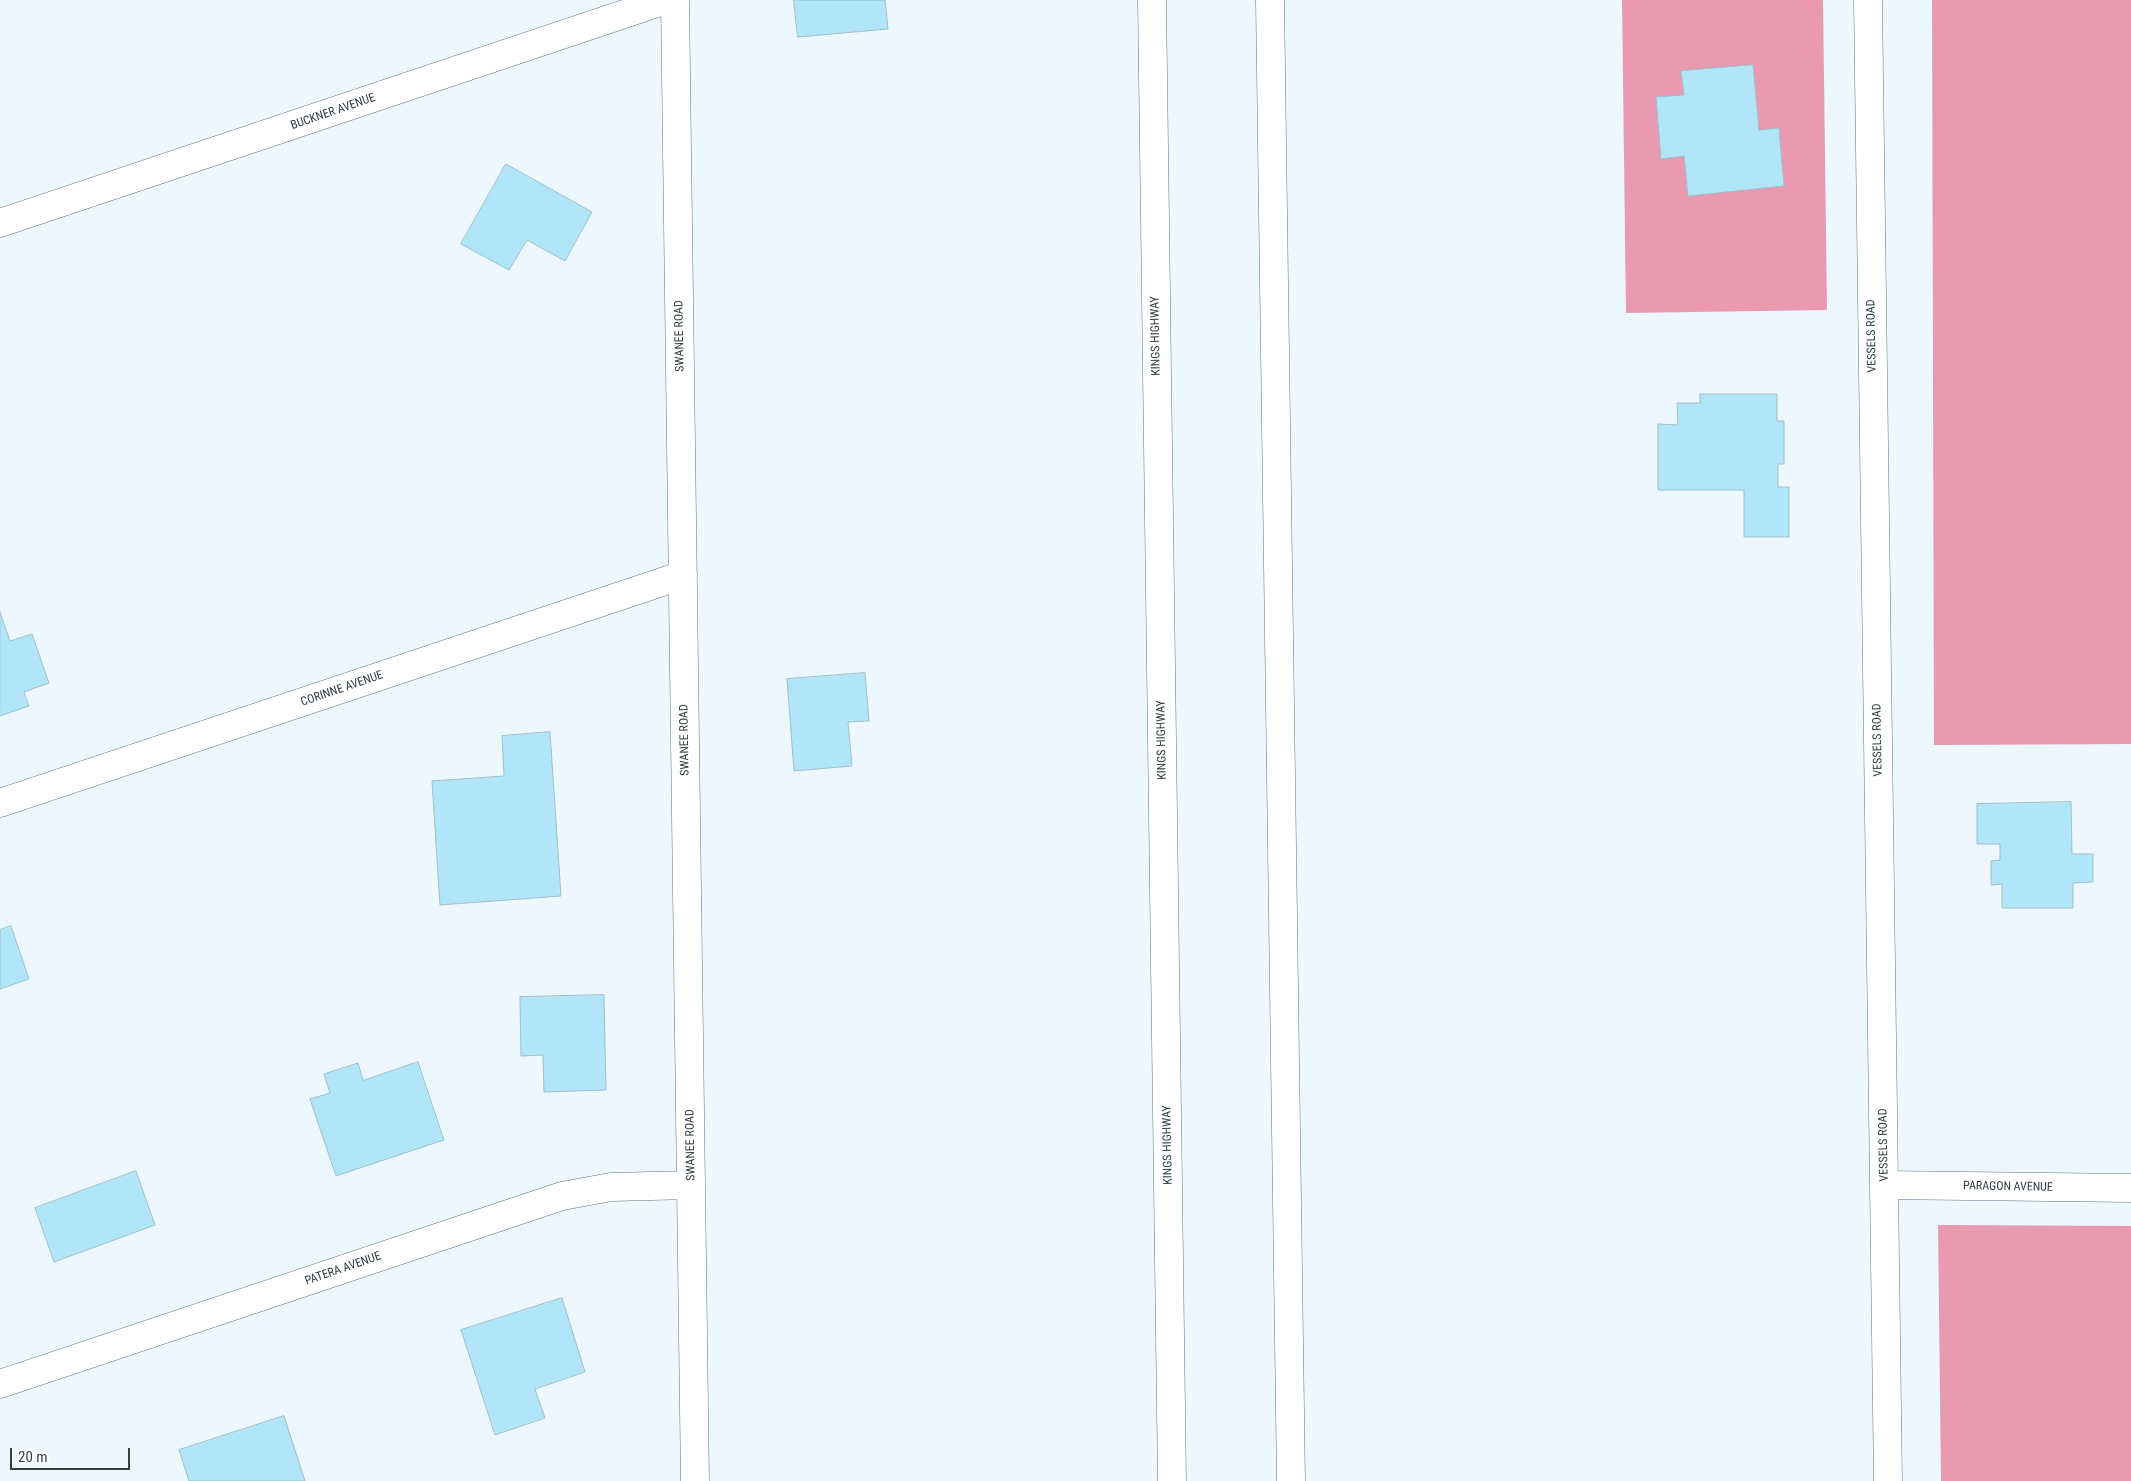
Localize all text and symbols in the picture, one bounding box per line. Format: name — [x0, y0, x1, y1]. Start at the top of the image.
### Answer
street label: BUCKNER AVENUE — [289, 91, 377, 133]
street label: KINGS HIGHWAY — [1148, 296, 1164, 376]
street label: VESSELS ROAD — [1864, 299, 1880, 373]
street label: SWANEE ROAD — [672, 300, 688, 372]
street label: CORINNE AVENUE — [299, 668, 385, 710]
street label: KINGS HIGHWAY — [1154, 700, 1170, 780]
street label: VESSELS ROAD — [1870, 703, 1886, 777]
street label: SWANEE ROAD — [677, 704, 693, 776]
street label: KINGS HIGHWAY — [1160, 1105, 1176, 1185]
street label: VESSELS ROAD — [1876, 1108, 1892, 1182]
street label: SWANEE ROAD — [683, 1109, 699, 1181]
street label: PARAGON AVENUE — [1963, 1179, 2053, 1195]
street label: PATERA AVENUE — [303, 1249, 383, 1289]
scale bar — [12, 1438, 132, 1470]
text: 20 m — [18, 1448, 48, 1466]

